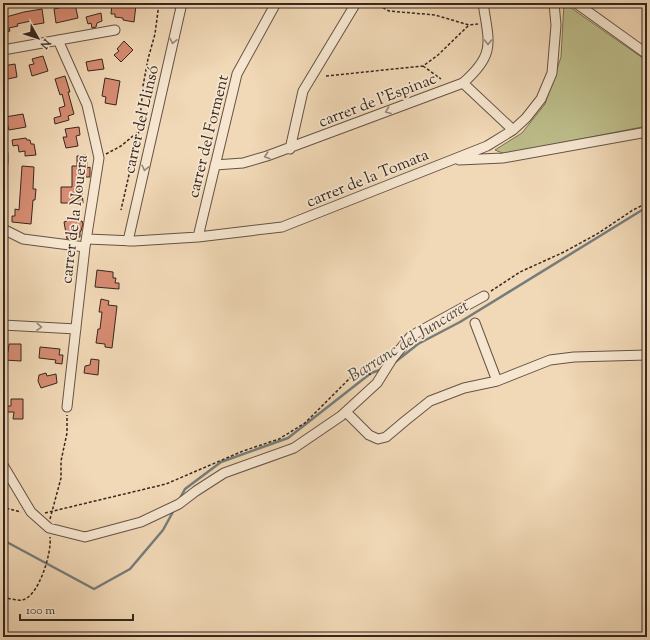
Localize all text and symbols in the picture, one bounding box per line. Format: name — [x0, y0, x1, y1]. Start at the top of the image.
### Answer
north arrow — [18, 18, 58, 58]
text: N — [36, 34, 55, 52]
one-way arrow — [170, 38, 178, 44]
one-way arrow — [484, 39, 492, 45]
street label: carrer del Llinsó — [119, 63, 166, 176]
street label: carrer de l'Espinac — [316, 68, 440, 134]
street label: carrer del Forment — [183, 72, 236, 201]
one-way arrow — [385, 106, 392, 114]
street label: carrer de la Tomata — [303, 144, 433, 214]
one-way arrow — [263, 151, 270, 160]
street label: carrer de la Nouera — [56, 153, 95, 285]
one-way arrow — [141, 165, 149, 171]
water label: Barranc del Juncaret — [344, 295, 474, 389]
one-way arrow — [36, 322, 42, 331]
scale bar — [20, 596, 133, 622]
text: 100 m — [26, 602, 55, 620]

